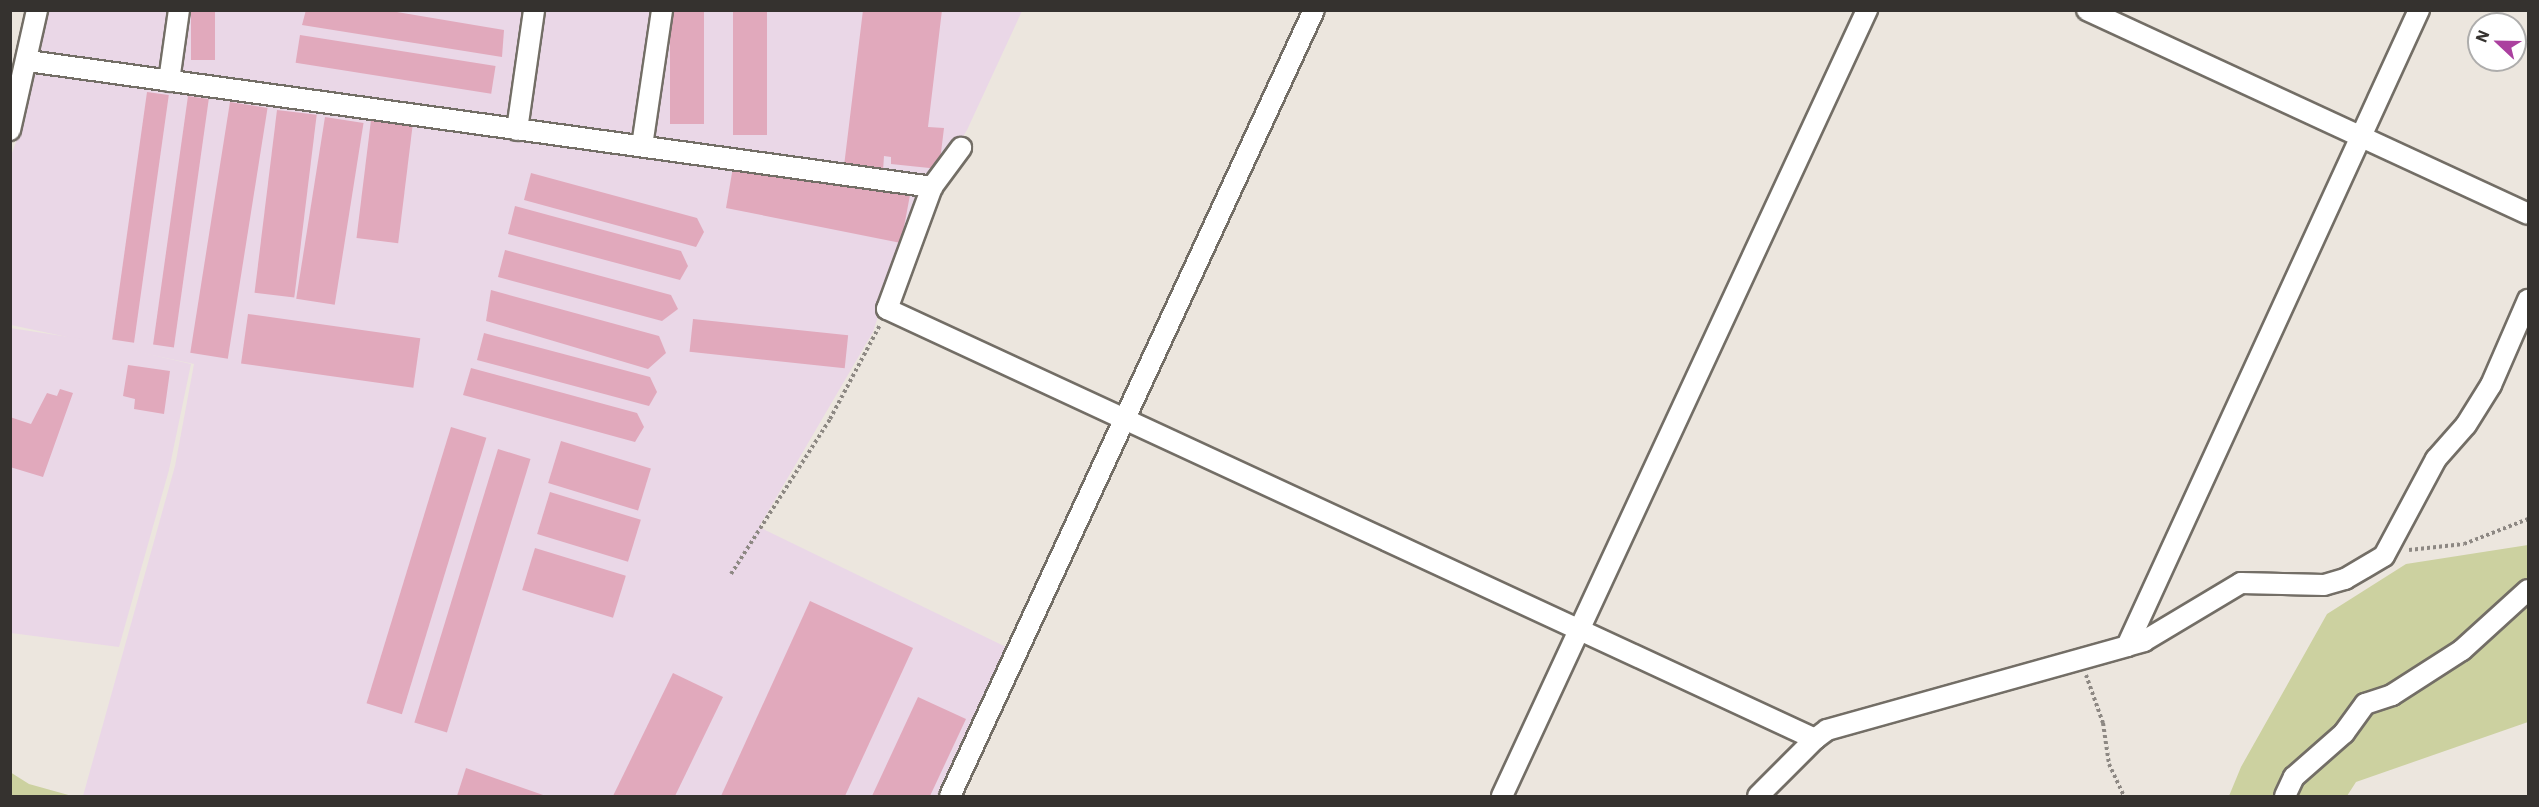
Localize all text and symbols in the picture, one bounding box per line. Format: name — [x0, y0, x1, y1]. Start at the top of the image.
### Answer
north arrow — [2467, 12, 2527, 72]
text: N — [2471, 27, 2494, 45]

